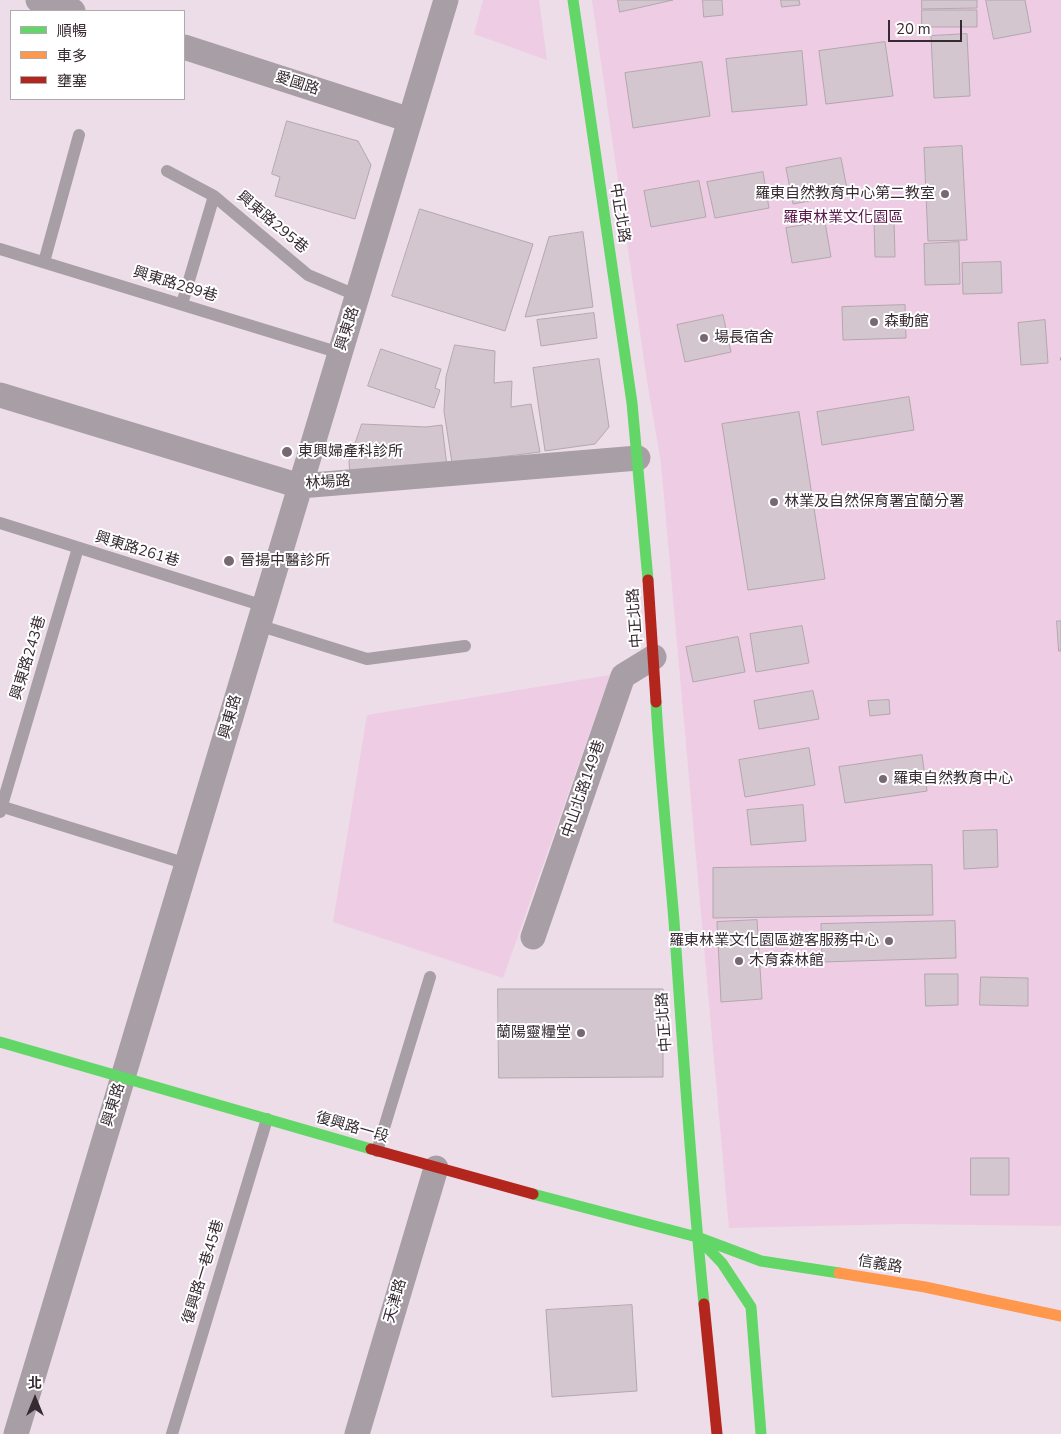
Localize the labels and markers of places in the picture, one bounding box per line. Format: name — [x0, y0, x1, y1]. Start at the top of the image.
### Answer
place label: 羅東自然教育中心第二教室 — [755, 185, 935, 203]
marker: 羅東自然教育中心第二教室 — [939, 188, 951, 200]
place label: 森動館 — [884, 313, 929, 331]
marker: 森動館 — [868, 316, 880, 328]
place label: 場長宿舍 — [714, 329, 774, 347]
marker: 場長宿舍 — [698, 332, 710, 344]
place label: 東興婦產科診所 — [298, 443, 403, 461]
marker: 東興婦產科診所 — [280, 445, 294, 459]
place label: 林業及自然保育署宜蘭分署 — [784, 493, 964, 511]
marker: 林業及自然保育署宜蘭分署 — [768, 496, 780, 508]
place label: 晉揚中醫診所 — [240, 552, 330, 570]
marker: 晉揚中醫診所 — [222, 554, 236, 568]
place label: 羅東自然教育中心 — [893, 770, 1013, 788]
marker: 羅東自然教育中心 — [877, 773, 889, 785]
place label: 羅東林業文化園區遊客服務中心 — [669, 932, 879, 950]
marker: 羅東林業文化園區遊客服務中心 — [883, 935, 895, 947]
place label: 木育森林館 — [749, 952, 824, 970]
marker: 木育森林館 — [733, 955, 745, 967]
place label: 蘭陽靈糧堂 — [496, 1024, 571, 1042]
marker: 蘭陽靈糧堂 — [575, 1027, 587, 1039]

